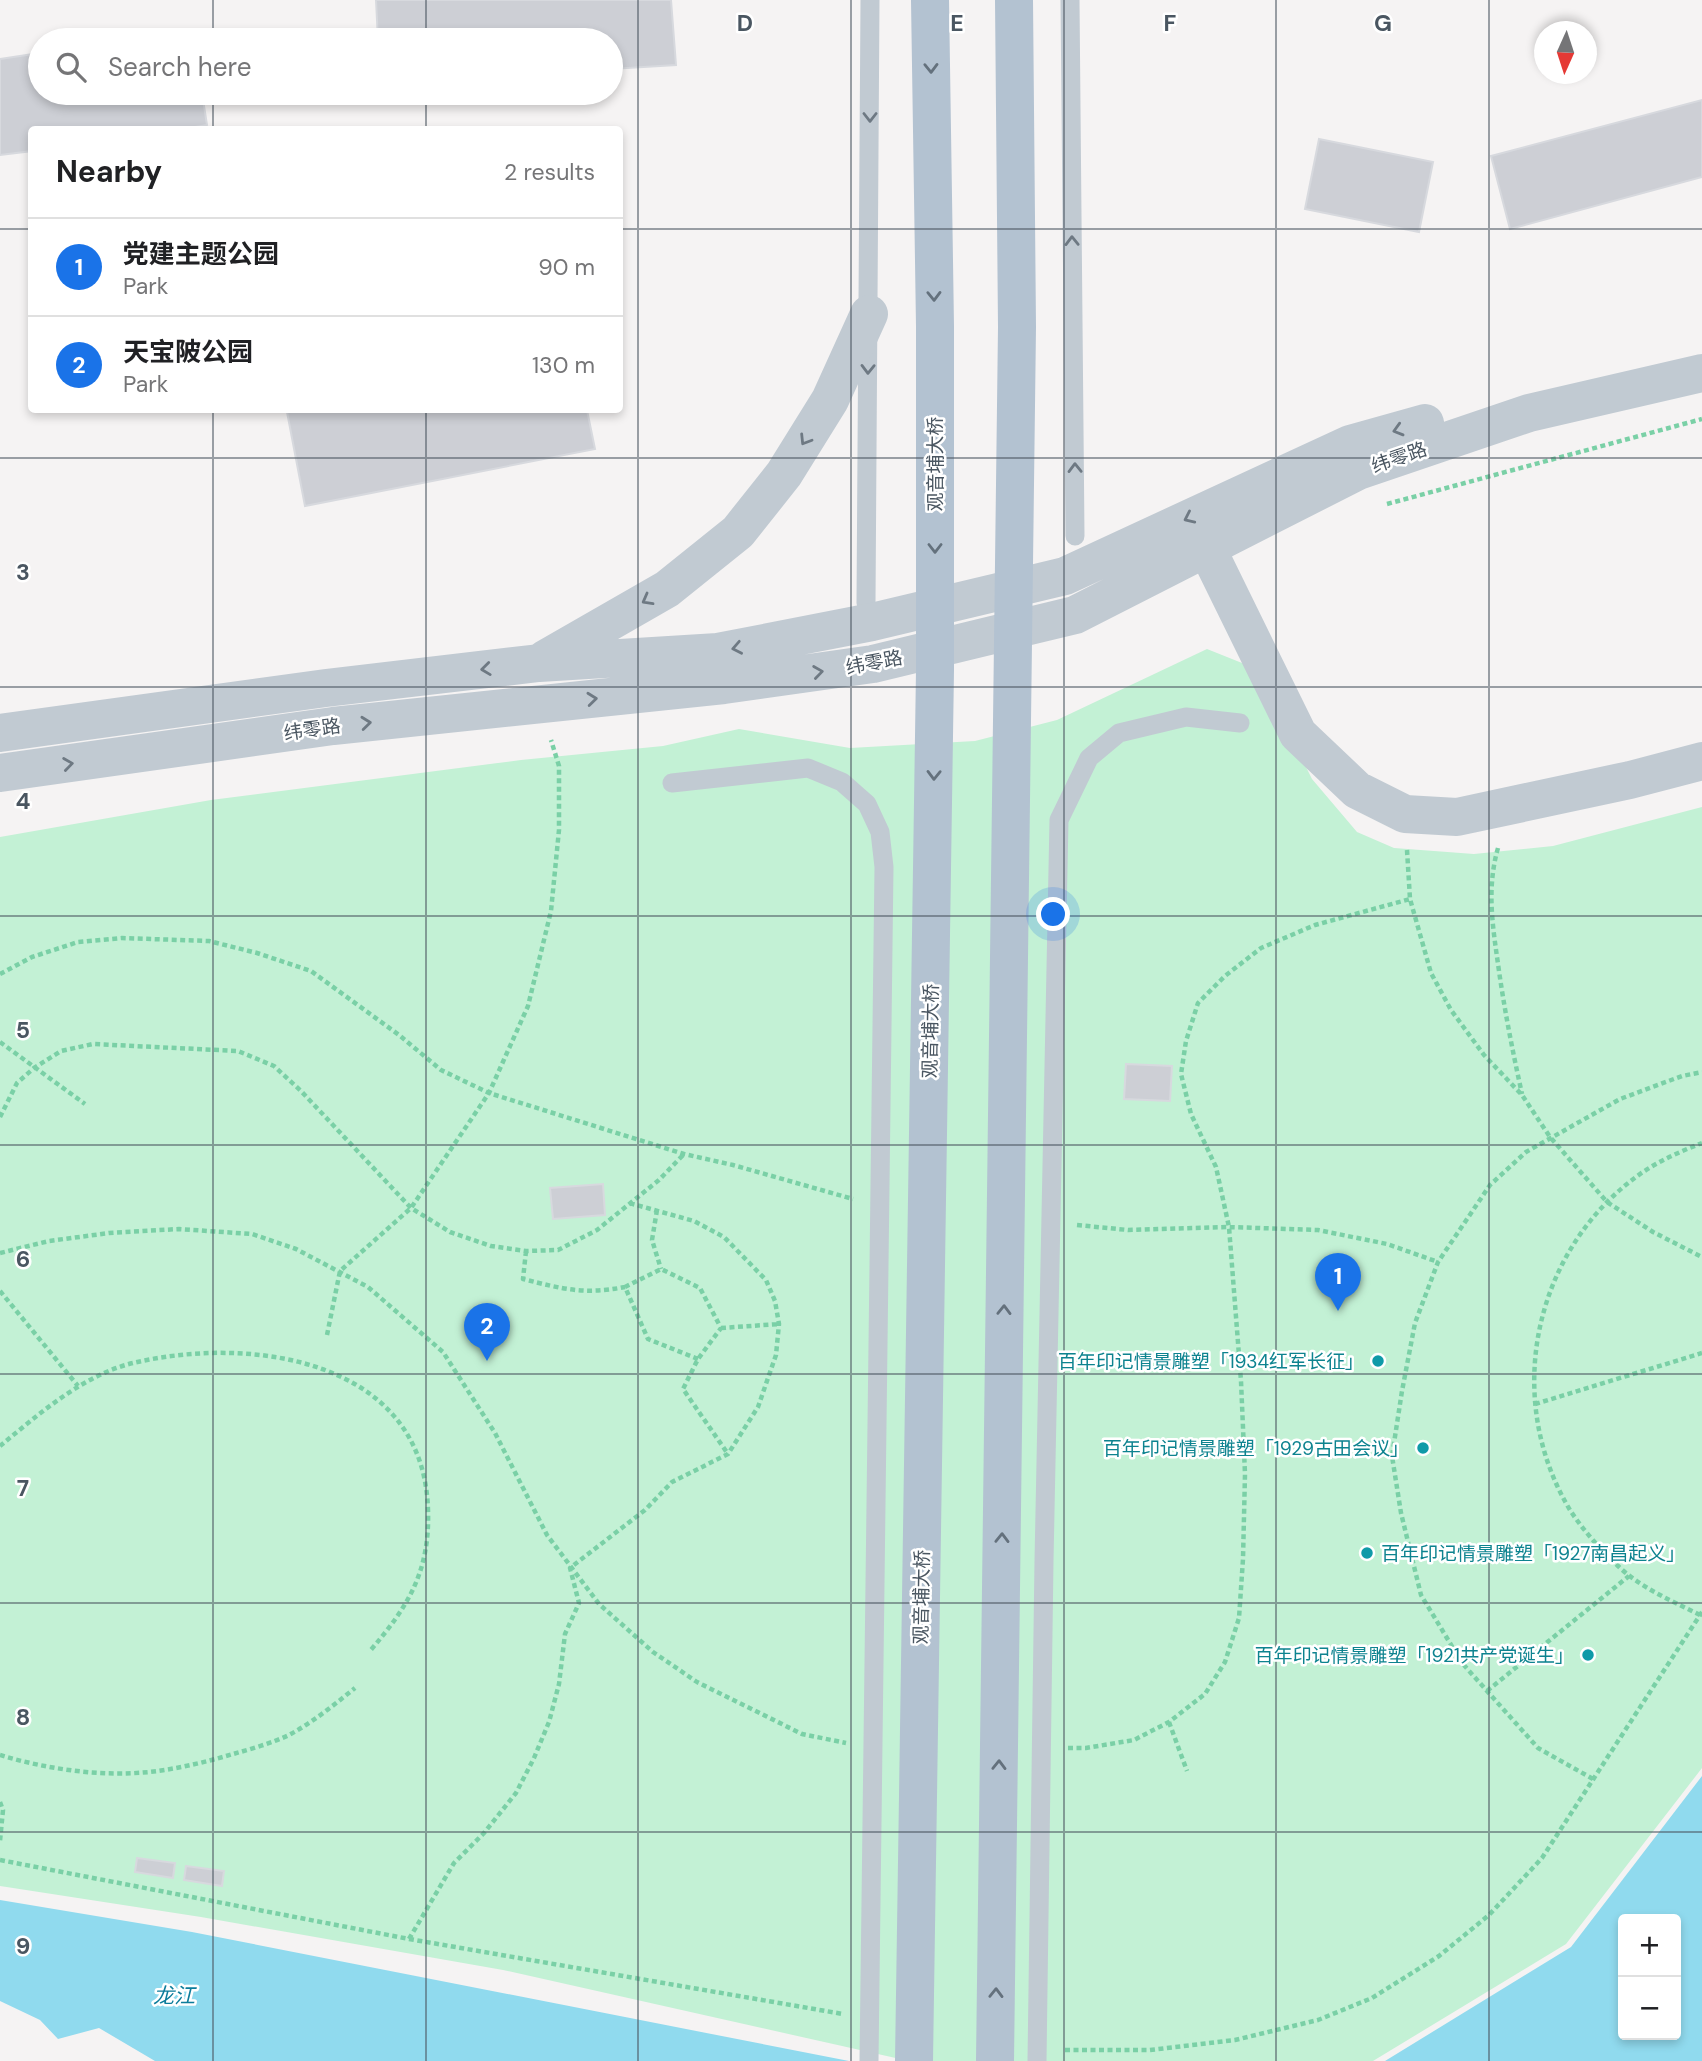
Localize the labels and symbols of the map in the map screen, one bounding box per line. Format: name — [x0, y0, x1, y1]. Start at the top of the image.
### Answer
text: D — [737, 8, 753, 38]
text: E — [950, 8, 964, 38]
text: F — [1164, 8, 1177, 38]
text: G — [1374, 8, 1392, 38]
north arrow — [1534, 21, 1597, 84]
one-way arrow — [923, 63, 939, 74]
one-way arrow — [862, 112, 877, 123]
one-way arrow — [1065, 235, 1080, 246]
one-way arrow — [927, 290, 942, 301]
one-way arrow — [860, 364, 876, 375]
street label: 观音埔大桥 — [923, 416, 948, 512]
one-way arrow — [1393, 422, 1405, 437]
one-way arrow — [800, 432, 813, 445]
street label: 纬零路 — [1368, 436, 1430, 479]
one-way arrow — [1067, 462, 1082, 473]
one-way arrow — [1184, 510, 1196, 524]
one-way arrow — [927, 543, 943, 553]
text: 3 — [16, 557, 30, 587]
one-way arrow — [642, 592, 655, 605]
one-way arrow — [731, 640, 743, 655]
street label: 纬零路 — [844, 645, 904, 680]
one-way arrow — [481, 662, 492, 677]
one-way arrow — [812, 665, 824, 680]
one-way arrow — [587, 692, 598, 707]
street label: 纬零路 — [282, 713, 342, 746]
one-way arrow — [360, 715, 372, 730]
one-way arrow — [62, 756, 73, 771]
one-way arrow — [926, 770, 942, 781]
text: 4 — [16, 786, 31, 816]
your location — [1036, 897, 1070, 931]
street label: 观音埔大桥 — [917, 983, 944, 1079]
text: 5 — [16, 1015, 30, 1045]
text: 6 — [16, 1244, 30, 1274]
pin: 1 — [1315, 1253, 1361, 1311]
pin: 2 — [464, 1303, 510, 1361]
one-way arrow — [997, 1305, 1012, 1316]
place label: 百年印记情景雕塑「1934红军长征」 — [1058, 1349, 1364, 1374]
marker: 百年印记情景雕塑「1934红军长征」 — [1370, 1353, 1386, 1369]
place label: 百年印记情景雕塑「1929古田会议」 — [1103, 1436, 1409, 1461]
marker: 百年印记情景雕塑「1929古田会议」 — [1415, 1440, 1431, 1456]
text: 7 — [17, 1473, 29, 1503]
one-way arrow — [994, 1532, 1010, 1543]
place label: 百年印记情景雕塑「1927南昌起义」 — [1381, 1541, 1685, 1566]
marker: 百年印记情景雕塑「1927南昌起义」 — [1359, 1545, 1375, 1561]
street label: 观音埔大桥 — [908, 1549, 935, 1645]
place label: 百年印记情景雕塑「1921共产党诞生」 — [1255, 1643, 1574, 1668]
marker: 百年印记情景雕塑「1921共产党诞生」 — [1580, 1647, 1596, 1663]
text: 8 — [16, 1702, 30, 1732]
one-way arrow — [991, 1760, 1007, 1770]
text: 9 — [16, 1931, 30, 1961]
water label: 龙江 — [153, 1982, 197, 2010]
one-way arrow — [988, 1987, 1004, 1998]

